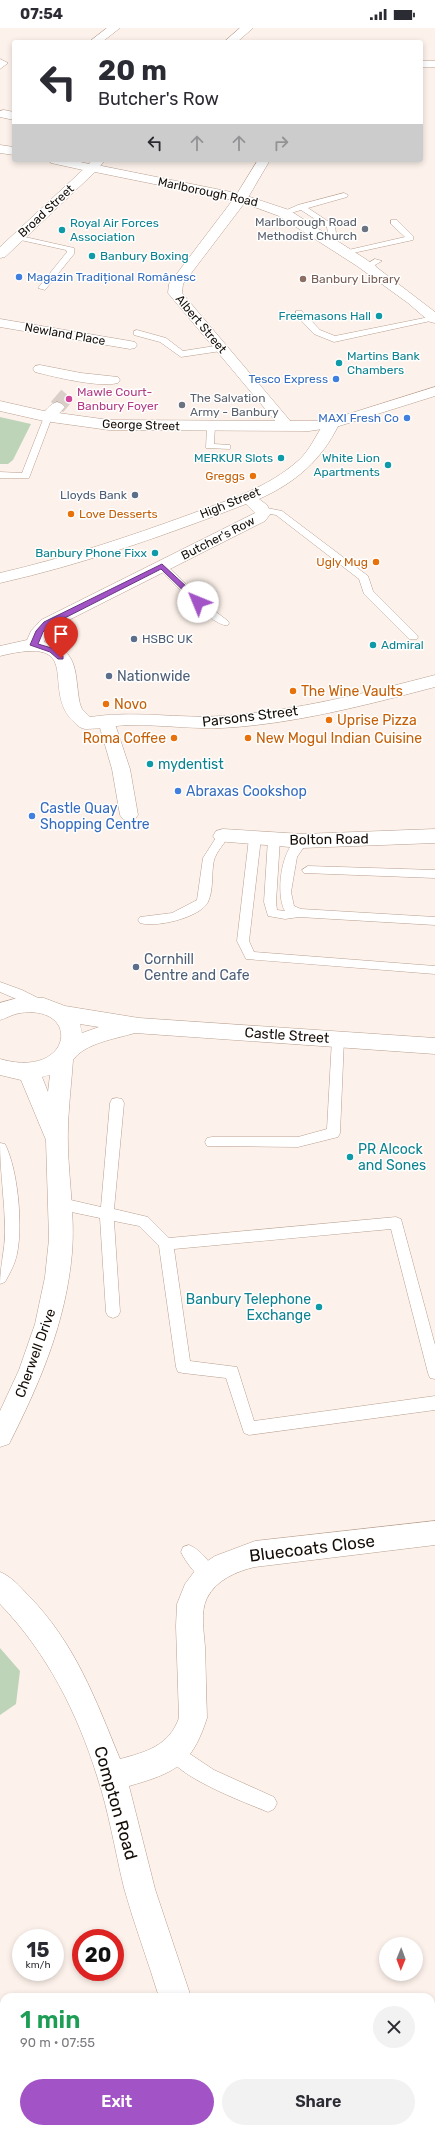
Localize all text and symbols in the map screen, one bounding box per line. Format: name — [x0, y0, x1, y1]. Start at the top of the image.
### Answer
text: 07:54 — [20, 5, 63, 23]
text: 20 m — [98, 54, 167, 87]
icon: left — [32, 56, 84, 108]
text: Butcher's Row — [98, 88, 219, 110]
icon: left — [144, 132, 166, 154]
icon: ahead — [186, 132, 208, 154]
icon: ahead — [228, 132, 250, 154]
icon: right — [270, 132, 292, 154]
street label: Marlborough Road — [157, 175, 259, 209]
street label: Broad Street — [15, 182, 77, 240]
place label: Marlborough Road Methodist Church — [255, 215, 357, 243]
place label: Royal Air Forces Association — [70, 216, 159, 244]
marker: Marlborough Road Methodist Church — [360, 224, 370, 234]
marker: Royal Air Forces Association — [57, 225, 67, 235]
place label: Banbury Boxing — [100, 249, 189, 263]
marker: Banbury Boxing — [87, 251, 97, 261]
place label: Magazin Tradițional Românesc — [27, 270, 196, 284]
marker: Magazin Tradițional Românesc — [14, 272, 24, 282]
place label: Banbury Library — [311, 272, 401, 286]
marker: Banbury Library — [298, 274, 308, 284]
street label: Albert Street — [173, 292, 230, 356]
place label: Freemasons Hall — [279, 309, 371, 323]
marker: Freemasons Hall — [374, 311, 384, 321]
street label: Newland Place — [23, 320, 107, 348]
place label: Martins Bank Chambers — [347, 349, 421, 377]
marker: Martins Bank Chambers — [334, 358, 344, 368]
place label: Tesco Express — [249, 372, 328, 386]
marker: Tesco Express — [331, 374, 341, 384]
place label: Mawle Court- Banbury Foyer — [77, 385, 159, 413]
place label: The Salvation Army - Banbury — [190, 391, 279, 419]
marker: Mawle Court- Banbury Foyer — [64, 394, 74, 404]
marker: The Salvation Army - Banbury — [177, 400, 187, 410]
place label: MAXI Fresh Co — [318, 411, 399, 425]
marker: MAXI Fresh Co — [402, 413, 412, 423]
street label: George Street — [102, 417, 180, 433]
place label: MERKUR Slots — [194, 451, 273, 465]
place label: White Lion Apartments — [314, 451, 380, 479]
marker: MERKUR Slots — [276, 453, 286, 463]
marker: White Lion Apartments — [383, 460, 393, 470]
place label: Greggs — [205, 469, 245, 483]
marker: Greggs — [248, 471, 258, 481]
street label: High Street — [198, 484, 262, 521]
place label: Lloyds Bank — [60, 488, 128, 502]
marker: Lloyds Bank — [130, 490, 140, 500]
place label: Love Desserts — [79, 507, 158, 521]
marker: Love Desserts — [66, 509, 76, 519]
street label: Butcher's Row — [179, 513, 257, 563]
place label: Banbury Phone Fixx — [35, 546, 148, 560]
marker: Banbury Phone Fixx — [150, 548, 160, 558]
place label: Ugly Mug — [316, 555, 368, 569]
marker: Ugly Mug — [371, 557, 381, 567]
position arrow — [177, 581, 219, 623]
pin — [44, 617, 78, 658]
icon: arrive — [50, 623, 72, 645]
place label: HSBC UK — [142, 632, 193, 646]
marker: HSBC UK — [129, 634, 139, 644]
place label: Admiral — [381, 638, 424, 652]
marker: Admiral — [368, 640, 378, 650]
place label: Nationwide — [117, 668, 191, 685]
marker: Nationwide — [104, 671, 114, 681]
place label: The Wine Vaults — [301, 683, 403, 700]
marker: The Wine Vaults — [288, 686, 298, 696]
place label: Novo — [114, 696, 147, 713]
marker: Novo — [101, 699, 111, 709]
street label: Parsons Street — [201, 702, 300, 731]
place label: Uprise Pizza — [337, 712, 417, 729]
marker: Uprise Pizza — [324, 715, 334, 725]
place label: Roma Coffee — [83, 730, 166, 747]
place label: New Mogul Indian Cuisine — [256, 730, 422, 747]
marker: Roma Coffee — [169, 733, 179, 743]
marker: New Mogul Indian Cuisine — [243, 733, 253, 743]
place label: mydentist — [158, 756, 224, 773]
marker: mydentist — [145, 759, 155, 769]
place label: Abraxas Cookshop — [186, 783, 307, 800]
marker: Abraxas Cookshop — [173, 786, 183, 796]
place label: Castle Quay Shopping Centre — [40, 800, 150, 833]
marker: Castle Quay Shopping Centre — [27, 811, 37, 821]
street label: Bolton Road — [289, 830, 369, 849]
place label: Cornhill Centre and Cafe — [144, 951, 250, 984]
marker: Cornhill Centre and Cafe — [131, 962, 141, 972]
street label: Castle Street — [244, 1024, 330, 1047]
place label: PR Alcock and Sones — [358, 1141, 426, 1174]
marker: PR Alcock and Sones — [345, 1152, 355, 1162]
place label: Banbury Telephone Exchange — [186, 1291, 311, 1324]
marker: Banbury Telephone Exchange — [314, 1302, 324, 1312]
street label: Cherwell Drive — [11, 1306, 60, 1400]
street label: Bluecoats Close — [248, 1530, 376, 1566]
street label: Compton Road — [90, 1744, 142, 1862]
speed limit sign: 20 — [72, 1929, 124, 1981]
north arrow — [379, 1937, 423, 1981]
map controls — [379, 1937, 423, 1981]
text: 15 — [27, 1938, 49, 1962]
text: km/h — [26, 1959, 50, 1971]
text: 1 min — [20, 2006, 80, 2034]
button: close — [373, 2006, 415, 2048]
text: 90 m · 07:55 — [20, 2035, 95, 2050]
button: Exit — [20, 2079, 214, 2125]
button: Share — [222, 2079, 415, 2125]

